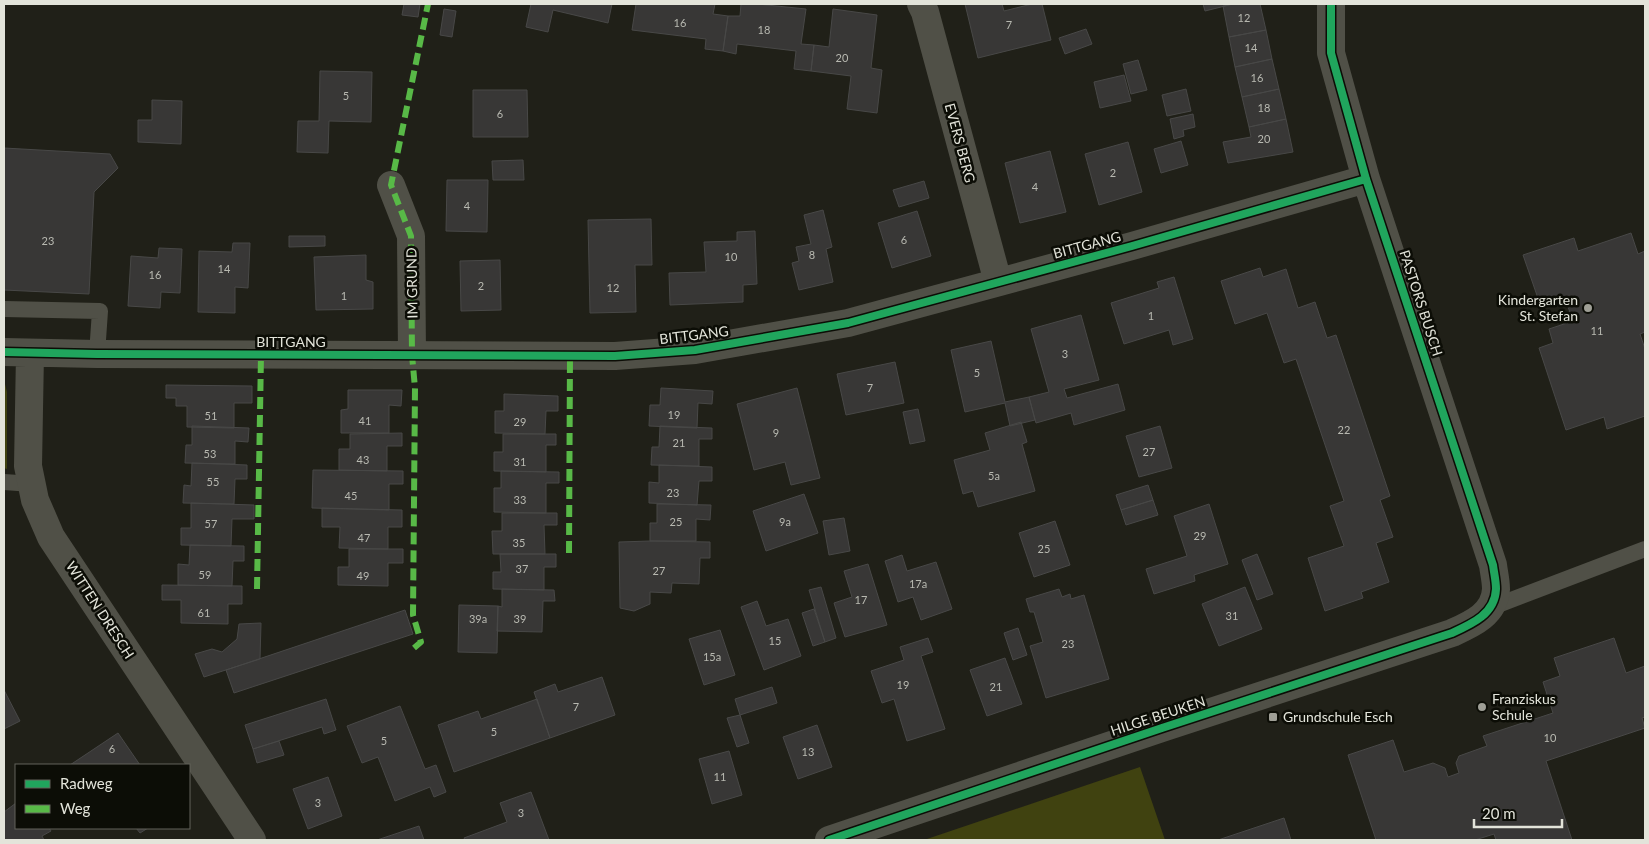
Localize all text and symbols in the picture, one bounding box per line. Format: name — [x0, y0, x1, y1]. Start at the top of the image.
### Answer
house number: 12 — [1238, 11, 1250, 24]
house number: 16 — [674, 16, 686, 29]
house number: 7 — [1006, 18, 1012, 31]
house number: 18 — [758, 23, 770, 36]
house number: 14 — [1245, 41, 1258, 54]
house number: 20 — [836, 51, 849, 64]
house number: 16 — [1251, 71, 1263, 84]
house number: 5 — [343, 89, 349, 102]
street label: EVERS BERG — [942, 101, 979, 184]
house number: 18 — [1258, 101, 1270, 114]
house number: 6 — [497, 107, 503, 120]
house number: 20 — [1258, 132, 1271, 145]
house number: 2 — [1110, 166, 1116, 179]
house number: 4 — [1032, 180, 1039, 193]
house number: 4 — [464, 199, 471, 212]
street label: BITTGANG — [1051, 227, 1123, 262]
house number: 6 — [901, 233, 907, 246]
house number: 23 — [42, 234, 54, 247]
street label: IM GRUND — [402, 247, 421, 319]
house number: 8 — [809, 248, 815, 261]
street label: PASTORS BUSCH — [1396, 248, 1447, 358]
house number: 10 — [725, 250, 738, 263]
house number: 14 — [218, 262, 231, 275]
house number: 16 — [149, 268, 161, 281]
house number: 2 — [478, 279, 484, 292]
house number: 12 — [607, 281, 619, 294]
house number: 1 — [341, 289, 347, 302]
place label: Kindergarten St. Stefan — [1498, 291, 1578, 324]
marker: Kindergarten St. Stefan — [1582, 302, 1594, 314]
house number: 1 — [1148, 309, 1154, 322]
street label: BITTGANG — [658, 322, 730, 347]
house number: 11 — [1591, 324, 1603, 337]
street label: BITTGANG — [256, 333, 326, 350]
house number: 3 — [1062, 347, 1068, 360]
house number: 5 — [974, 366, 980, 379]
house number: 7 — [867, 381, 873, 394]
house number: 19 — [668, 408, 680, 421]
house number: 51 — [205, 409, 217, 422]
house number: 41 — [359, 414, 371, 427]
house number: 29 — [514, 415, 526, 428]
house number: 22 — [1338, 423, 1350, 436]
house number: 9 — [773, 426, 779, 439]
house number: 21 — [673, 436, 685, 449]
house number: 27 — [1143, 445, 1155, 458]
house number: 53 — [204, 447, 216, 460]
house number: 43 — [357, 453, 369, 466]
house number: 31 — [514, 455, 526, 468]
house number: 5a — [988, 469, 1000, 482]
house number: 55 — [207, 475, 219, 488]
house number: 23 — [667, 486, 679, 499]
house number: 45 — [345, 489, 357, 502]
house number: 33 — [514, 493, 526, 506]
house number: 25 — [670, 515, 682, 528]
house number: 9a — [779, 515, 791, 528]
house number: 57 — [205, 517, 217, 530]
house number: 29 — [1194, 529, 1206, 542]
house number: 47 — [358, 531, 370, 544]
house number: 35 — [513, 536, 525, 549]
house number: 25 — [1038, 542, 1050, 555]
street label: WITTEN DRESCH — [63, 558, 138, 662]
house number: 37 — [516, 562, 528, 575]
house number: 27 — [653, 564, 665, 577]
house number: 59 — [199, 568, 211, 581]
house number: 49 — [357, 569, 369, 582]
house number: 17a — [909, 577, 927, 590]
house number: 17 — [855, 593, 867, 606]
house number: 61 — [198, 606, 210, 619]
house number: 31 — [1226, 609, 1238, 622]
house number: 39a — [469, 612, 487, 625]
house number: 39 — [514, 612, 526, 625]
house number: 15 — [769, 634, 781, 647]
house number: 23 — [1062, 637, 1074, 650]
house number: 15a — [703, 650, 721, 663]
house number: 19 — [897, 678, 909, 691]
house number: 21 — [990, 680, 1002, 693]
place label: Franziskus Schule — [1492, 690, 1556, 723]
street label: HILGE BEUKEN — [1108, 692, 1207, 739]
house number: 7 — [573, 700, 579, 713]
marker: Franziskus Schule — [1476, 701, 1488, 713]
place label: Grundschule Esch — [1283, 708, 1393, 725]
marker: Grundschule Esch — [1267, 711, 1279, 723]
house number: 5 — [491, 725, 497, 738]
house number: 10 — [1544, 731, 1557, 744]
house number: 5 — [381, 734, 387, 747]
house number: 6 — [109, 742, 115, 755]
house number: 13 — [802, 745, 814, 758]
legend — [15, 764, 190, 829]
house number: 11 — [714, 770, 726, 783]
text: Radweg — [60, 774, 113, 792]
house number: 3 — [315, 796, 321, 809]
scale bar — [1474, 796, 1562, 828]
text: Weg — [60, 799, 91, 817]
text: 20 m — [1482, 804, 1516, 822]
house number: 3 — [518, 806, 524, 819]

